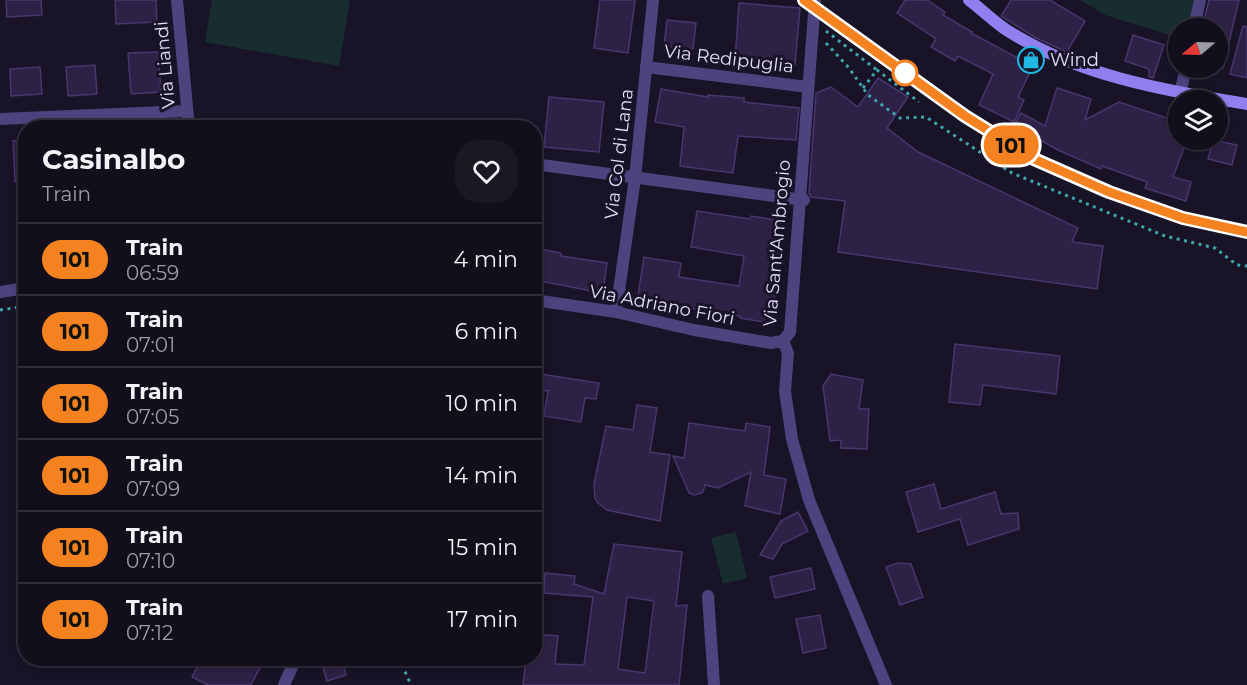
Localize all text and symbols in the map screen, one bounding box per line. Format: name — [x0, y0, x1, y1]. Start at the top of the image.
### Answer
north arrow — [1168, 18, 1228, 78]
map controls — [1168, 18, 1228, 150]
street label: Via Liandi — [150, 20, 180, 110]
street label: Via Redipuglia — [663, 40, 795, 78]
shop icon: Wind — [1016, 45, 1046, 75]
place label: Wind — [1050, 49, 1099, 71]
unlabelled marker — [892, 60, 918, 86]
street label: Via Col di Lana — [600, 87, 638, 221]
button: layers — [1168, 90, 1228, 150]
line badge: 101 — [976, 126, 1046, 164]
text: 101 — [996, 133, 1026, 158]
button: heart — [455, 140, 518, 203]
text: Casinalbo — [42, 142, 185, 176]
street label: Via Sant'Ambrogio — [759, 159, 795, 327]
text: Train — [42, 182, 91, 206]
text: Train — [126, 234, 183, 261]
text: 4 min — [454, 246, 518, 273]
text: 101 — [60, 247, 90, 272]
text: 06:59 — [126, 261, 179, 285]
street label: Via Adriano Fiori — [587, 280, 737, 330]
text: Train — [126, 306, 183, 333]
text: 6 min — [455, 318, 518, 345]
text: 101 — [60, 319, 90, 344]
text: 07:01 — [126, 333, 175, 357]
text: Train — [126, 378, 183, 405]
text: 10 min — [446, 390, 518, 417]
text: 101 — [60, 391, 90, 416]
text: 07:05 — [126, 405, 179, 429]
text: Train — [126, 450, 183, 477]
text: 14 min — [446, 462, 518, 489]
text: 101 — [60, 463, 90, 488]
text: 07:09 — [126, 477, 180, 501]
text: Train — [126, 522, 183, 549]
text: 15 min — [448, 534, 518, 561]
text: 101 — [60, 535, 90, 560]
text: 07:10 — [126, 549, 175, 573]
text: Train — [126, 594, 183, 621]
text: 17 min — [447, 606, 518, 633]
text: 101 — [60, 607, 90, 632]
text: 07:12 — [126, 621, 173, 645]

